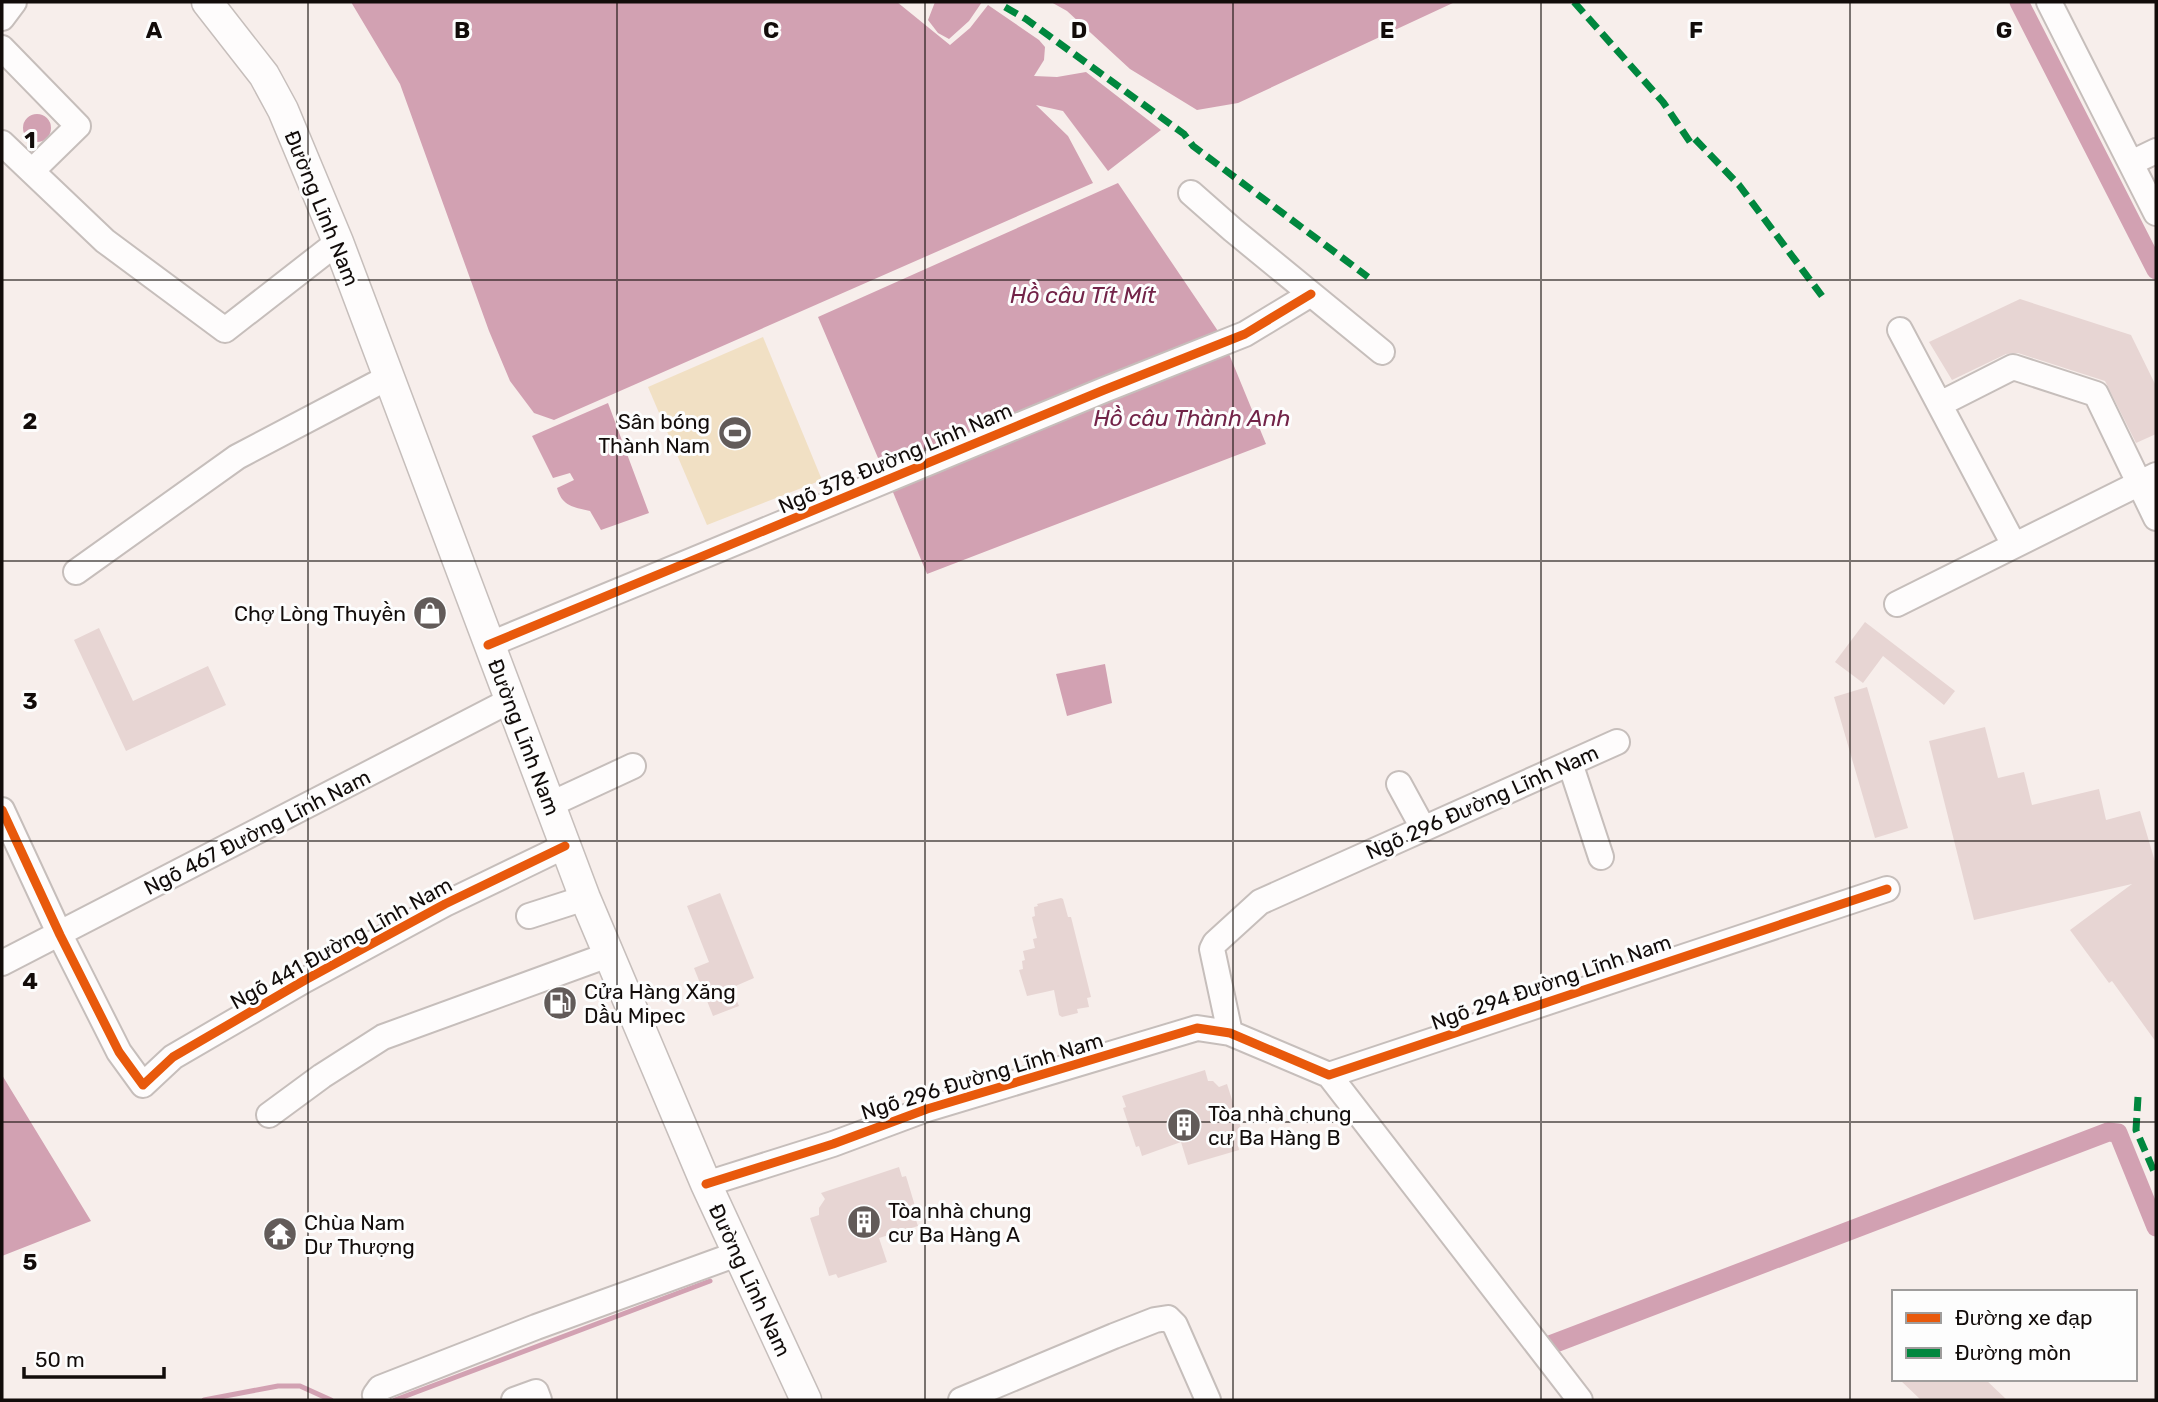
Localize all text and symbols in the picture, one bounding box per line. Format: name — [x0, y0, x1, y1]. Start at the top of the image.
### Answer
text: A — [146, 16, 163, 44]
text: B — [454, 16, 470, 44]
text: C — [763, 16, 779, 44]
text: D — [1071, 16, 1087, 44]
text: E — [1380, 16, 1394, 44]
text: F — [1689, 16, 1703, 44]
text: G — [1996, 16, 2012, 44]
text: 1 — [24, 126, 36, 154]
street label: Đường Lĩnh Nam — [279, 127, 365, 289]
water label: Hồ câu Tít Mít — [1010, 281, 1157, 309]
street label: Ngõ 378 Đường Lĩnh Nam — [774, 397, 1016, 519]
water label: Hồ câu Thành Anh — [1093, 404, 1291, 432]
text: 2 — [23, 407, 37, 435]
place label: Sân bóng Thành Nam — [598, 409, 710, 458]
sports icon: Sân bóng Thành Nam — [716, 414, 754, 452]
shop icon: Chợ Lòng Thuyền — [411, 594, 449, 632]
place label: Chợ Lòng Thuyền — [234, 601, 406, 626]
street label: Đường Lĩnh Nam — [483, 655, 565, 819]
text: 3 — [22, 687, 38, 715]
street label: Ngõ 296 Đường Lĩnh Nam — [1362, 739, 1602, 865]
street label: Ngõ 467 Đường Lĩnh Nam — [140, 764, 374, 900]
street label: Ngõ 441 Đường Lĩnh Nam — [226, 872, 456, 1014]
street label: Ngõ 294 Đường Lĩnh Nam — [1428, 929, 1674, 1035]
text: 4 — [22, 967, 38, 995]
place label: Cửa Hàng Xăng Dầu Mipec — [584, 979, 736, 1028]
fuel station icon: Cửa Hàng Xăng Dầu Mipec — [541, 984, 579, 1022]
street label: Ngõ 296 Đường Lĩnh Nam — [858, 1027, 1106, 1125]
place label: Tòa nhà chung cư Ba Hàng B — [1208, 1101, 1351, 1150]
building icon: Tòa nhà chung cư Ba Hàng B — [1165, 1106, 1203, 1144]
place label: Tòa nhà chung cư Ba Hàng A — [888, 1198, 1031, 1247]
street label: Đường Lĩnh Nam — [704, 1200, 796, 1360]
building icon: Tòa nhà chung cư Ba Hàng A — [845, 1203, 883, 1241]
place label: Chùa Nam Dư Thượng — [304, 1210, 415, 1259]
temple icon: Chùa Nam Dư Thượng — [261, 1215, 299, 1253]
text: 5 — [23, 1248, 38, 1276]
legend — [1892, 1290, 2137, 1381]
text: Đường xe đạp — [1955, 1305, 2093, 1330]
scale bar — [24, 1336, 164, 1380]
text: Đường mòn — [1955, 1340, 2071, 1365]
text: 50 m — [35, 1347, 85, 1372]

